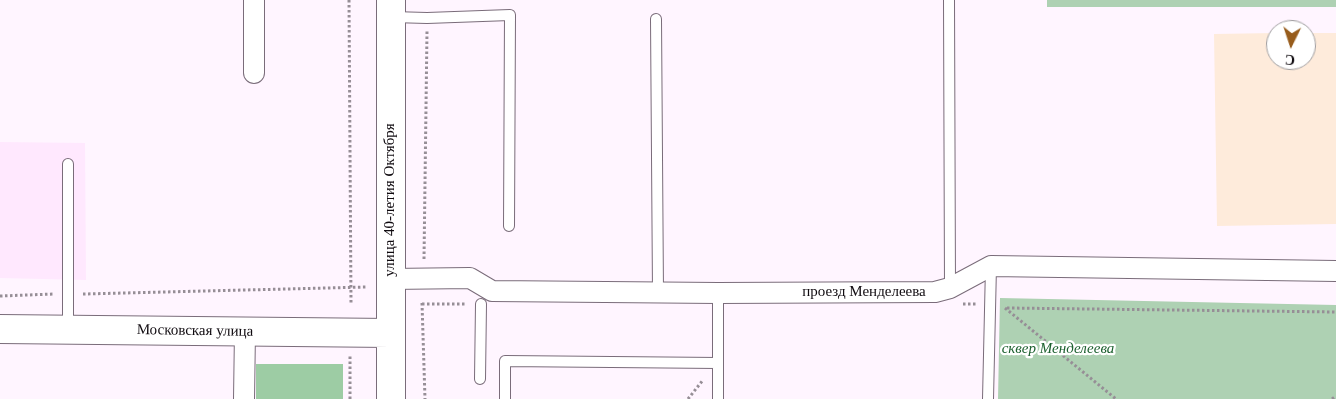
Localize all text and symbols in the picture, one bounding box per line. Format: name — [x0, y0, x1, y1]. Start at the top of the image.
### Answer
north arrow — [1266, 20, 1316, 70]
text: С — [1284, 52, 1296, 67]
street label: улица 40-летия Октября — [381, 123, 399, 277]
street label: проезд Менделеева — [802, 283, 926, 301]
street label: Московская улица — [137, 321, 253, 341]
park label: сквер Менделеева — [1002, 340, 1114, 358]

